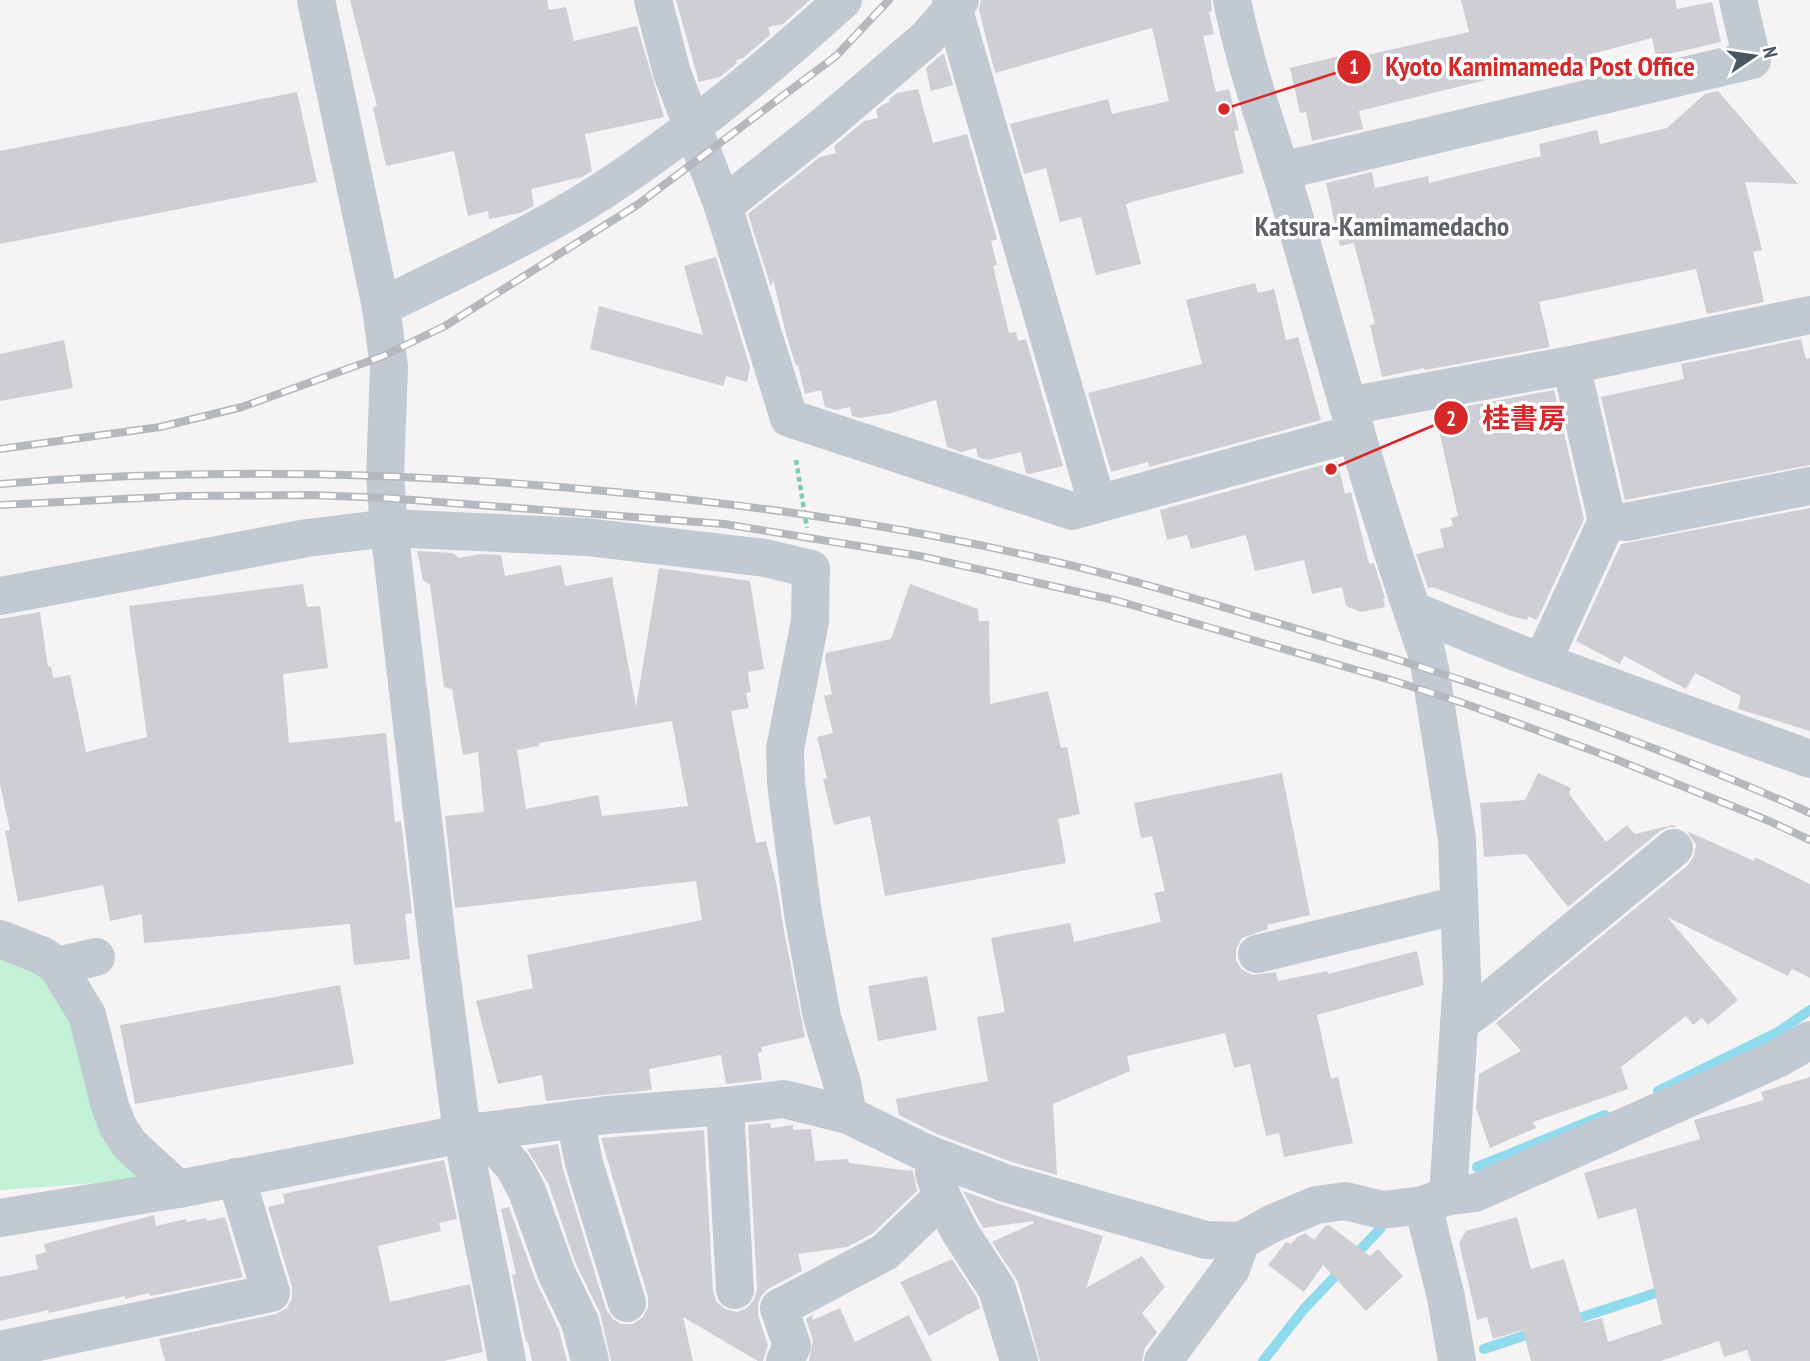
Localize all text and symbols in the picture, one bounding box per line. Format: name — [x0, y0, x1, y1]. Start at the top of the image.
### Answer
north arrow — [1719, 21, 1789, 91]
callout: Kyoto Kamimameda Post Office — [1336, 42, 1709, 91]
text: N — [1758, 44, 1783, 60]
text: Kyoto Kamimameda Post Office — [1385, 47, 1695, 84]
text: 1 — [1349, 53, 1359, 80]
district label: Katsura-Kamimamedacho — [1255, 207, 1509, 244]
callout: 桂書房 — [1433, 394, 1580, 443]
text: 桂書房 — [1482, 399, 1566, 436]
text: 2 — [1446, 405, 1456, 432]

